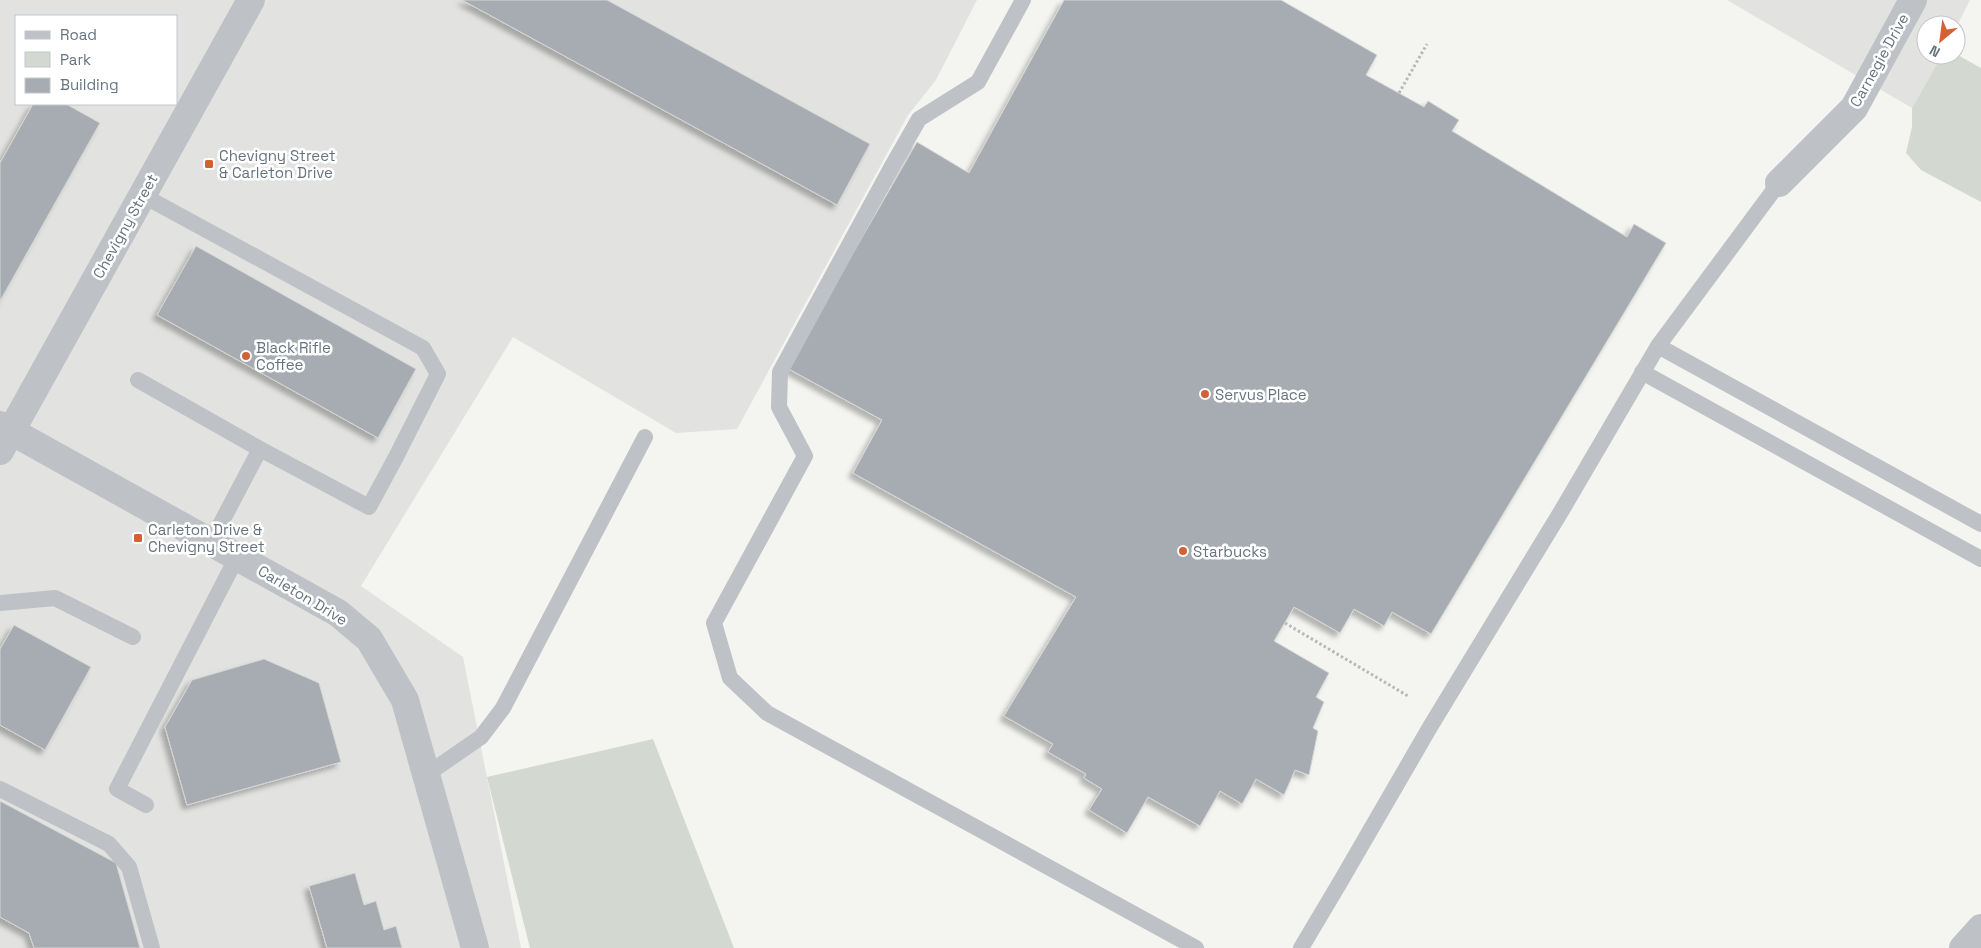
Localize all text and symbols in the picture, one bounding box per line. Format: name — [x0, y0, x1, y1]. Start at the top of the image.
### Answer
street label: Carnegie Drive — [1845, 10, 1913, 110]
legend — [15, 15, 178, 105]
north arrow — [1916, 15, 1966, 65]
text: Road — [60, 25, 97, 44]
text: N — [1926, 41, 1943, 62]
text: Park — [60, 50, 91, 69]
text: Building — [60, 75, 119, 94]
place label: Chevigny Street & Carleton Drive — [219, 146, 336, 182]
marker: Chevigny Street & Carleton Drive — [203, 158, 215, 170]
street label: Chevigny Street — [88, 170, 162, 282]
place label: Black Rifle Coffee — [256, 338, 331, 374]
marker: Black Rifle Coffee — [240, 350, 252, 362]
place label: Servus Place — [1215, 385, 1307, 404]
marker: Servus Place — [1199, 388, 1211, 400]
place label: Carleton Drive & Chevigny Street — [148, 520, 265, 556]
marker: Carleton Drive & Chevigny Street — [132, 532, 144, 544]
place label: Starbucks — [1193, 542, 1267, 561]
marker: Starbucks — [1177, 545, 1189, 557]
street label: Carleton Drive — [255, 561, 351, 629]

